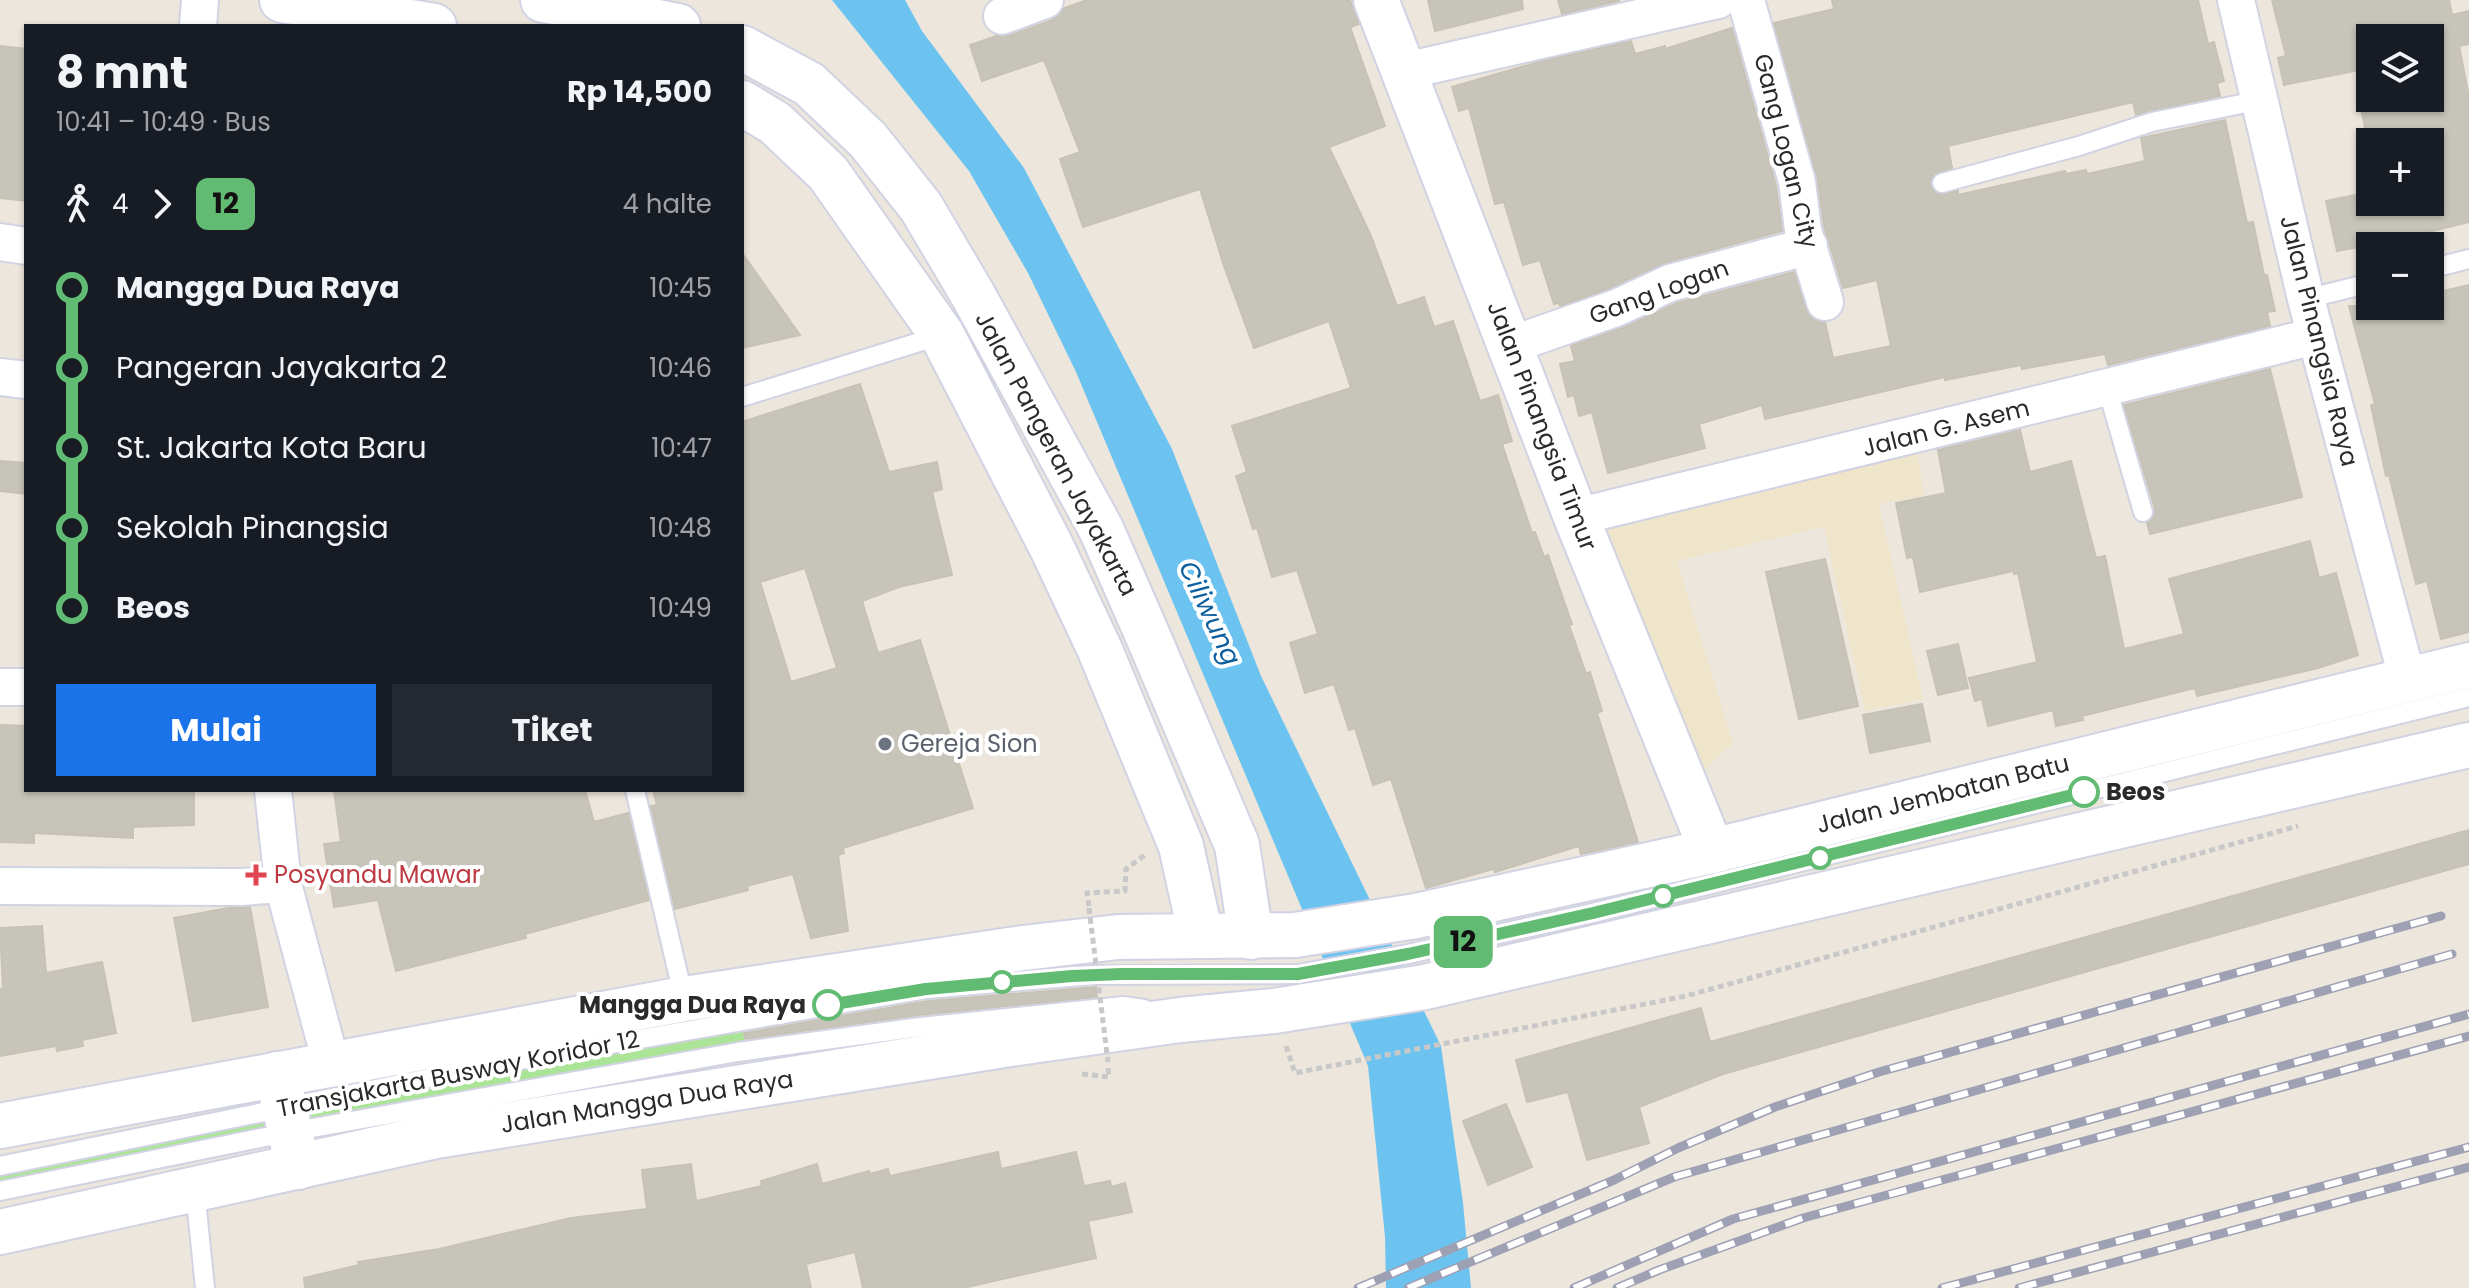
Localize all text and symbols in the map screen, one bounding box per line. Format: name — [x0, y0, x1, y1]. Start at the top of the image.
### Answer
map controls — [2356, 24, 2444, 320]
button: layers — [2356, 24, 2444, 112]
text: 8 mnt — [56, 42, 188, 103]
street label: Gang Logan City — [1746, 50, 1827, 252]
text: Rp 14,500 — [567, 70, 712, 113]
text: 10:41 – 10:49 · Bus — [56, 104, 271, 140]
button: + — [2356, 128, 2444, 216]
icon: walk — [56, 182, 100, 226]
icon: forward — [140, 182, 184, 226]
text: 12 — [212, 184, 239, 223]
text: 4 — [112, 186, 128, 222]
text: 4 halte — [623, 186, 712, 222]
street label: Jalan Pinangsia Raya — [2272, 212, 2367, 470]
button: − — [2356, 232, 2444, 320]
street label: Gang Logan — [1584, 251, 1733, 332]
text: Mangga Dua Raya — [116, 266, 400, 309]
text: 10:45 — [649, 270, 712, 306]
street label: Jalan Pinangsia Timur — [1480, 296, 1605, 555]
street label: Jalan Pangeran Jayakarta — [967, 306, 1146, 602]
text: Pangeran Jayakarta 2 — [116, 346, 447, 389]
text: 10:46 — [649, 350, 712, 386]
street label: Jalan G. Asem — [1859, 391, 2033, 464]
text: St. Jakarta Kota Baru — [116, 426, 427, 469]
text: 10:47 — [651, 430, 712, 466]
text: Sekolah Pinangsia — [116, 506, 389, 549]
text: 10:48 — [649, 510, 712, 546]
water label: Ciliwung — [1170, 555, 1250, 671]
text: Beos — [116, 586, 190, 629]
text: 10:49 — [649, 590, 712, 626]
button: Mulai — [56, 684, 376, 776]
button: Tiket — [392, 684, 712, 776]
place label: Gereja Sion — [901, 727, 1038, 760]
marker: Gereja Sion — [876, 735, 894, 753]
street label: Jalan Jembatan Batu — [1813, 746, 2073, 841]
place label: Beos — [2106, 775, 2165, 808]
marker: Beos — [2069, 777, 2099, 807]
unlabelled marker — [1809, 847, 1831, 869]
place label: Posyandu Mawar — [274, 858, 481, 891]
marker: Posyandu Mawar — [245, 864, 267, 886]
unlabelled marker — [1652, 885, 1674, 907]
line badge: 12 — [1427, 916, 1499, 968]
text: 12 — [1450, 922, 1476, 961]
unlabelled marker — [991, 971, 1013, 993]
place label: Mangga Dua Raya — [579, 988, 806, 1021]
marker: Mangga Dua Raya — [813, 990, 843, 1020]
street label: Transjakarta Busway Koridor 12 — [274, 1022, 642, 1125]
street label: Jalan Mangga Dua Raya — [498, 1062, 796, 1141]

